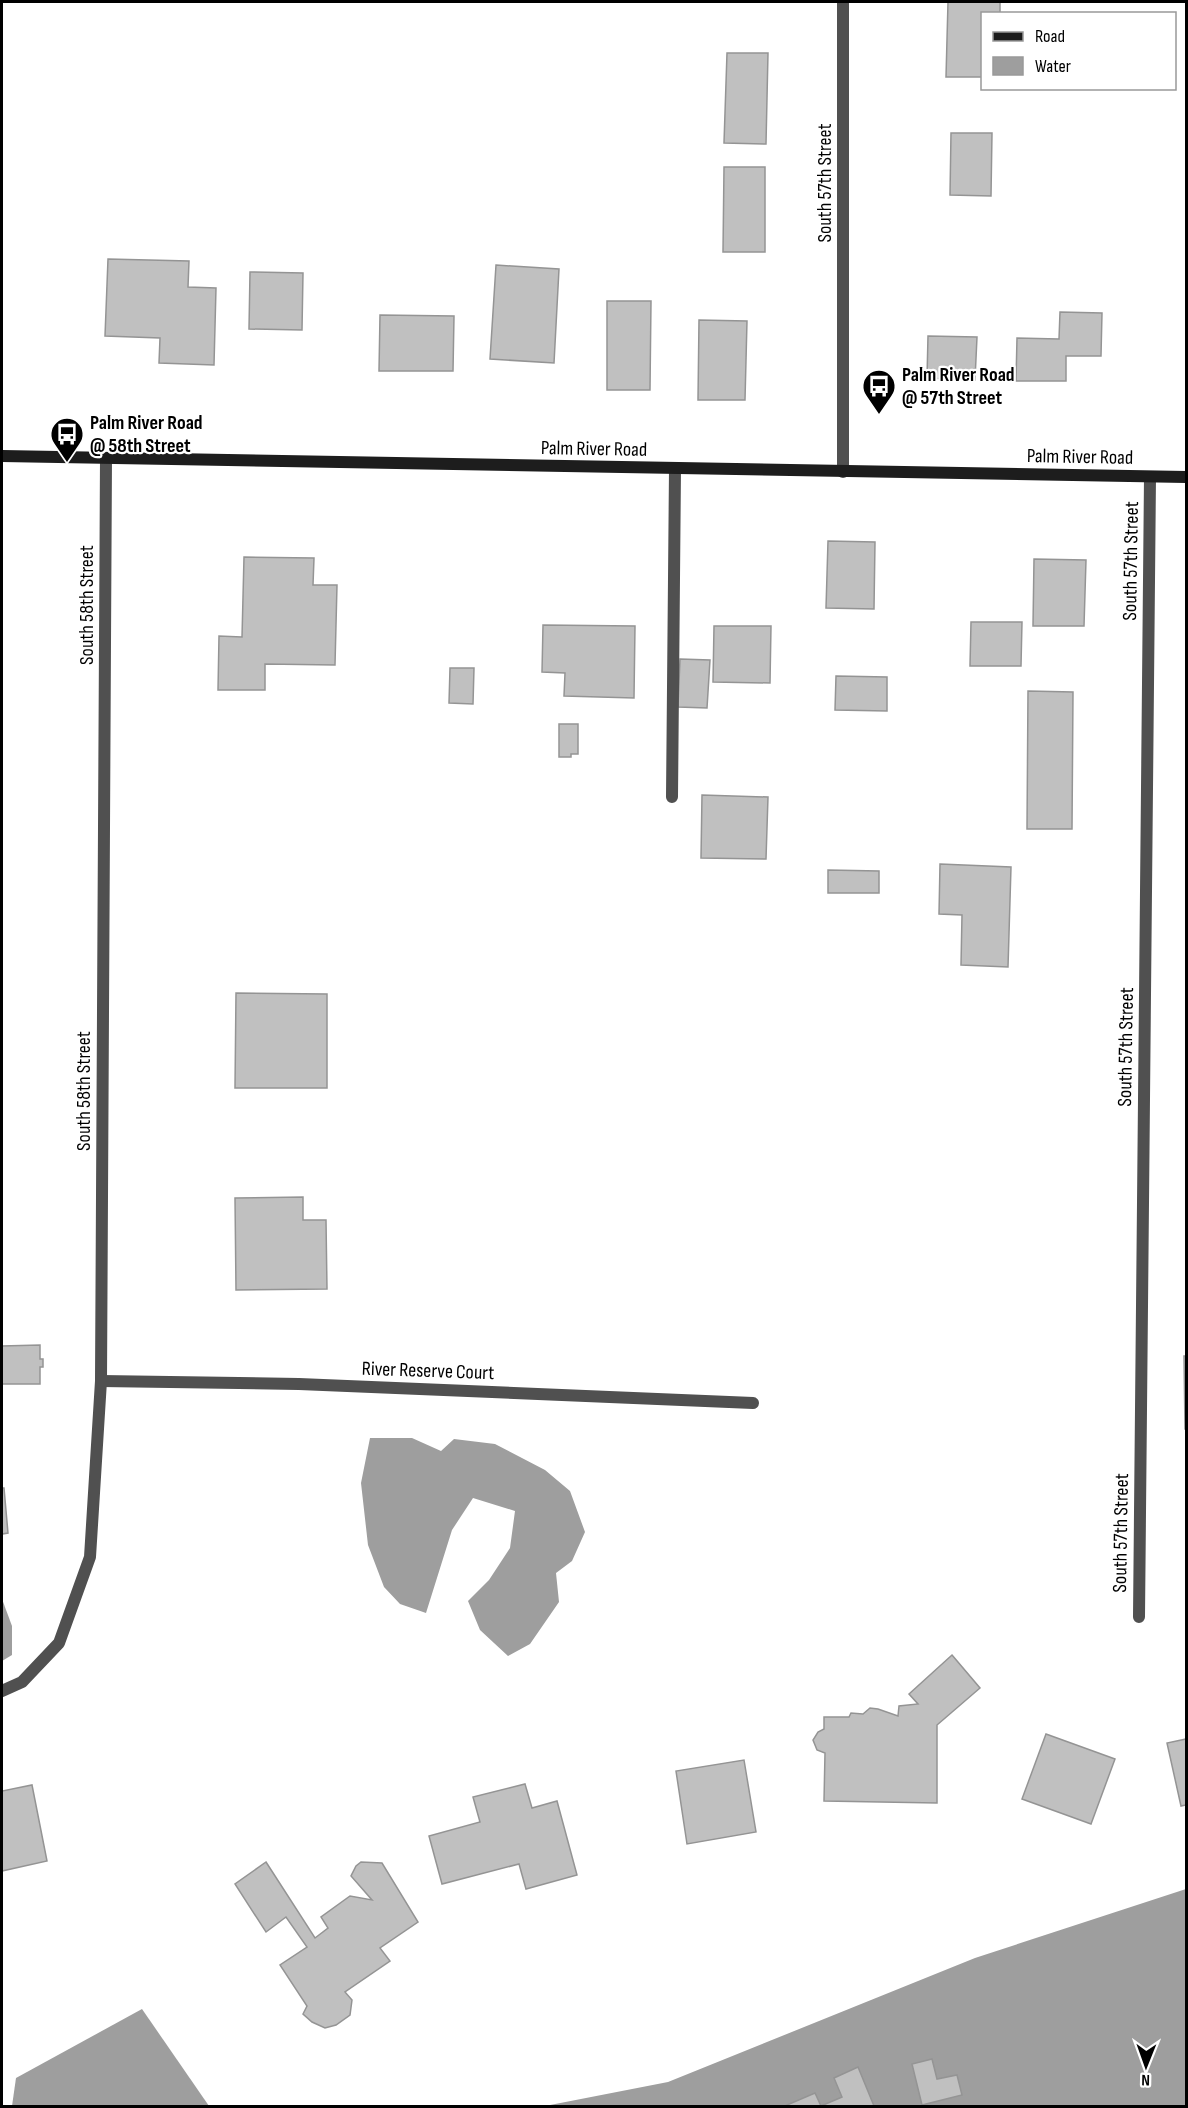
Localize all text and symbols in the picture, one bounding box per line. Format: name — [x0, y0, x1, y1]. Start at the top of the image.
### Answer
legend — [981, 12, 1176, 90]
text: Road — [1035, 26, 1065, 47]
text: Water — [1035, 56, 1071, 77]
street label: South 57th Street — [813, 123, 837, 243]
place label: Palm River Road @ 57th Street — [902, 363, 1015, 410]
bus stop icon: Palm River Road @ 57th Street — [861, 368, 897, 415]
place label: Palm River Road @ 58th Street — [90, 411, 203, 458]
bus stop icon: Palm River Road @ 58th Street — [49, 416, 85, 463]
street label: Palm River Road — [541, 436, 647, 462]
street label: Palm River Road — [1027, 444, 1133, 470]
street label: South 57th Street — [1118, 501, 1144, 621]
street label: South 58th Street — [75, 545, 99, 665]
street label: South 57th Street — [1113, 987, 1139, 1107]
street label: South 58th Street — [72, 1031, 96, 1151]
street label: River Reserve Court — [361, 1357, 495, 1385]
street label: South 57th Street — [1108, 1473, 1134, 1593]
north arrow — [1116, 2036, 1176, 2096]
text: N — [1141, 2070, 1150, 2089]

